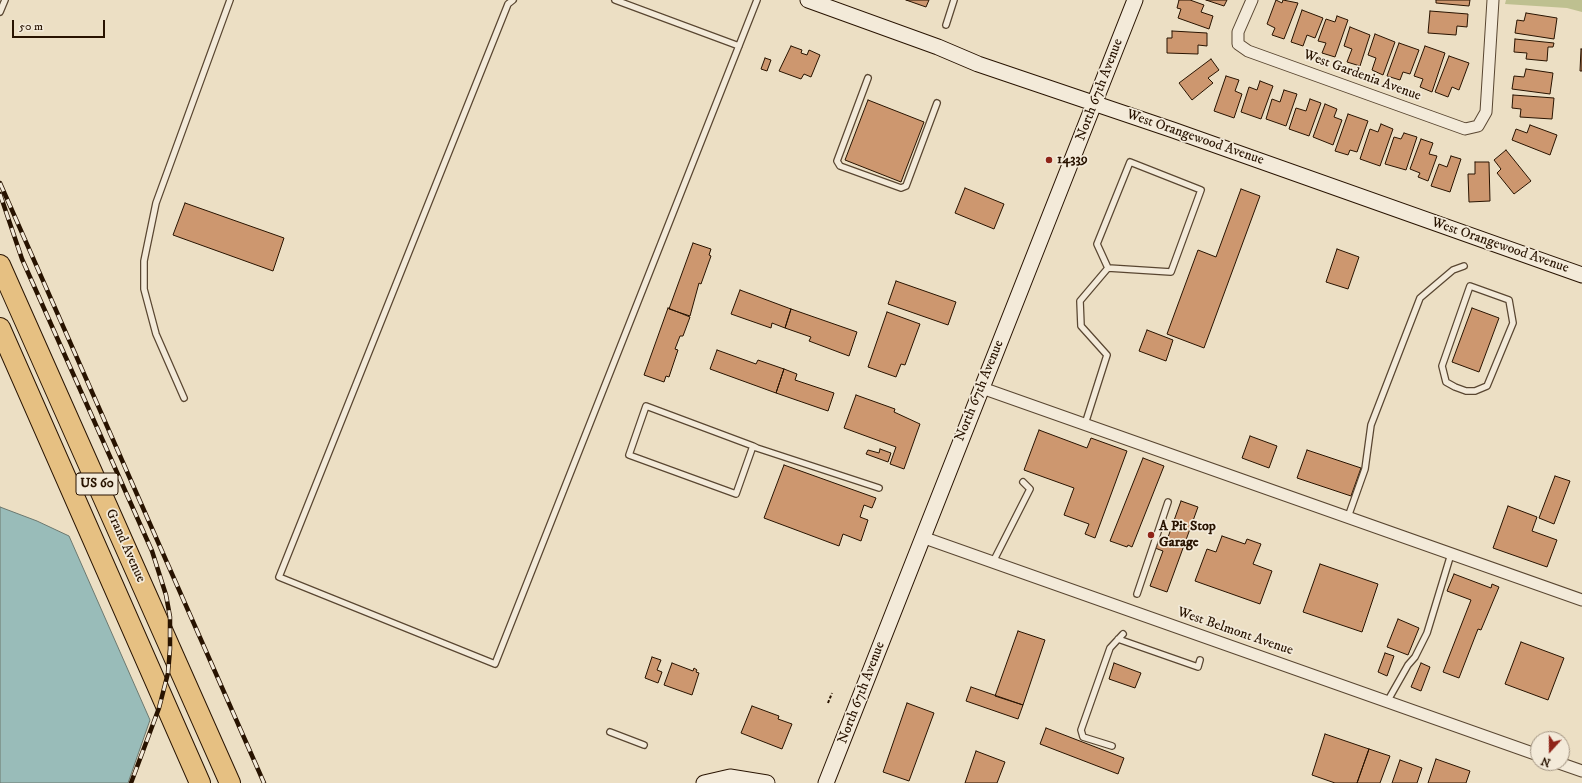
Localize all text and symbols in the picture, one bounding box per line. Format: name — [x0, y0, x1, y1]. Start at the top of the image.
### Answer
scale bar — [14, 12, 107, 38]
text: 50 m — [19, 19, 43, 34]
street label: North 67th Avenue — [1073, 37, 1127, 143]
street label: West Gardenia Avenue — [1301, 47, 1423, 105]
street label: West Orangewood Avenue — [1124, 107, 1266, 169]
place label: 14339 — [1057, 152, 1088, 168]
marker: 14339 — [1044, 155, 1054, 165]
street label: West Orangewood Avenue — [1429, 215, 1571, 277]
street label: North 67th Avenue — [952, 338, 1008, 444]
road number: US 60 — [76, 473, 118, 495]
street label: Grand Avenue — [101, 507, 149, 585]
place label: A Pit Stop Garage — [1159, 519, 1216, 552]
marker: A Pit Stop Garage — [1146, 530, 1156, 540]
street label: West Belmont Avenue — [1175, 604, 1295, 660]
street label: North 67th Avenue — [835, 640, 889, 746]
north arrow — [1530, 731, 1570, 771]
text: N — [1539, 753, 1553, 769]

